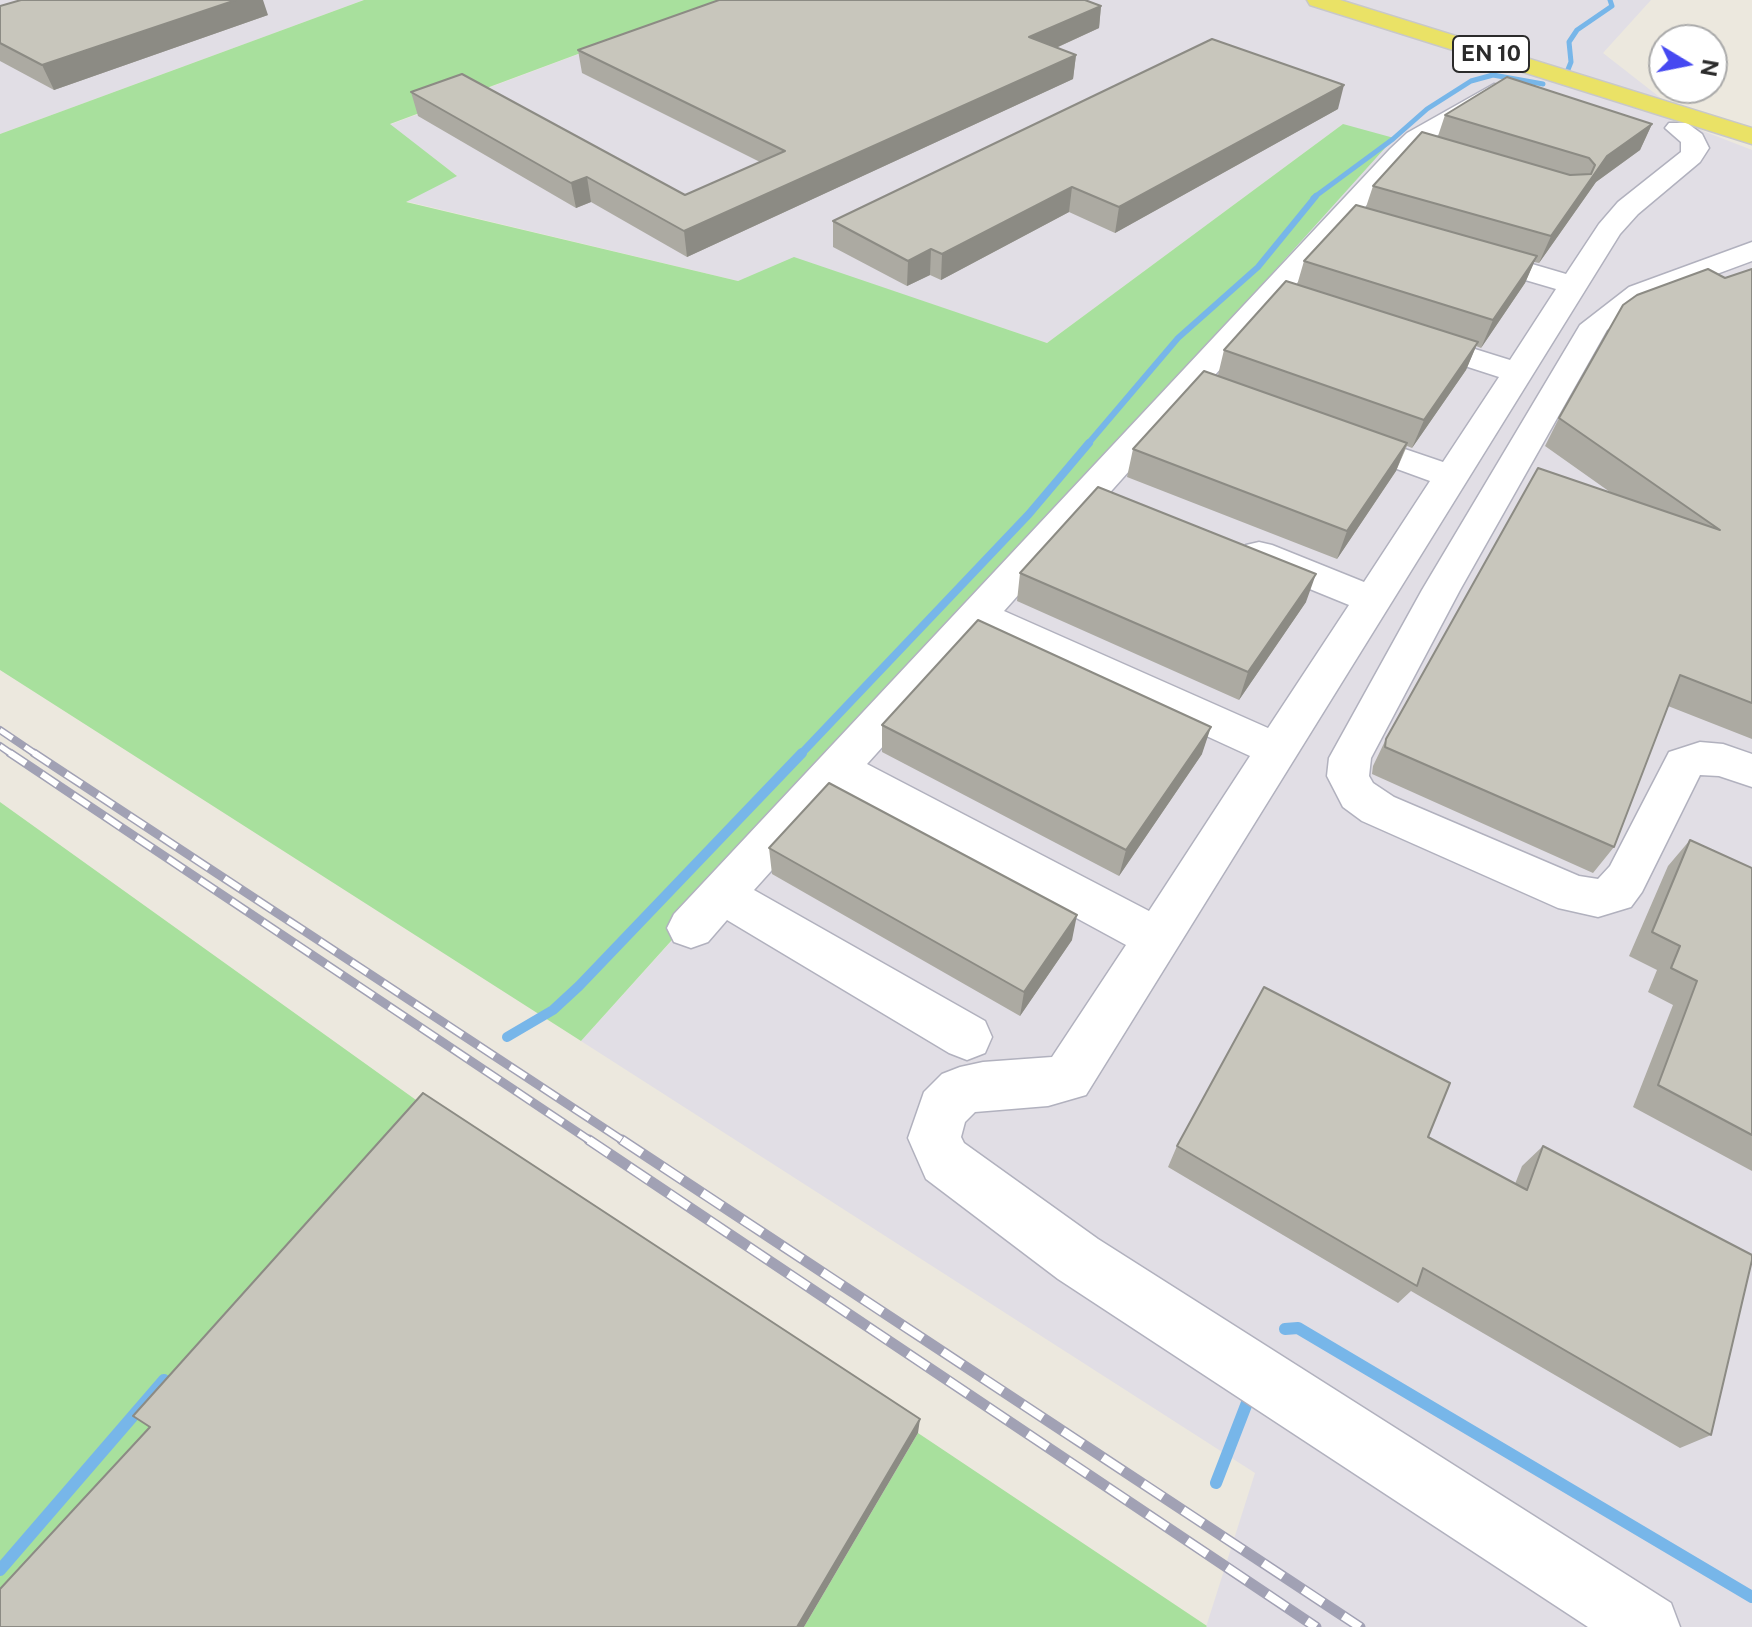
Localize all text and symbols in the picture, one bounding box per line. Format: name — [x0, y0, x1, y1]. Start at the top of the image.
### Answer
north arrow — [1648, 24, 1728, 104]
road number: EN 10 — [1453, 36, 1529, 72]
text: N — [1695, 57, 1724, 79]

